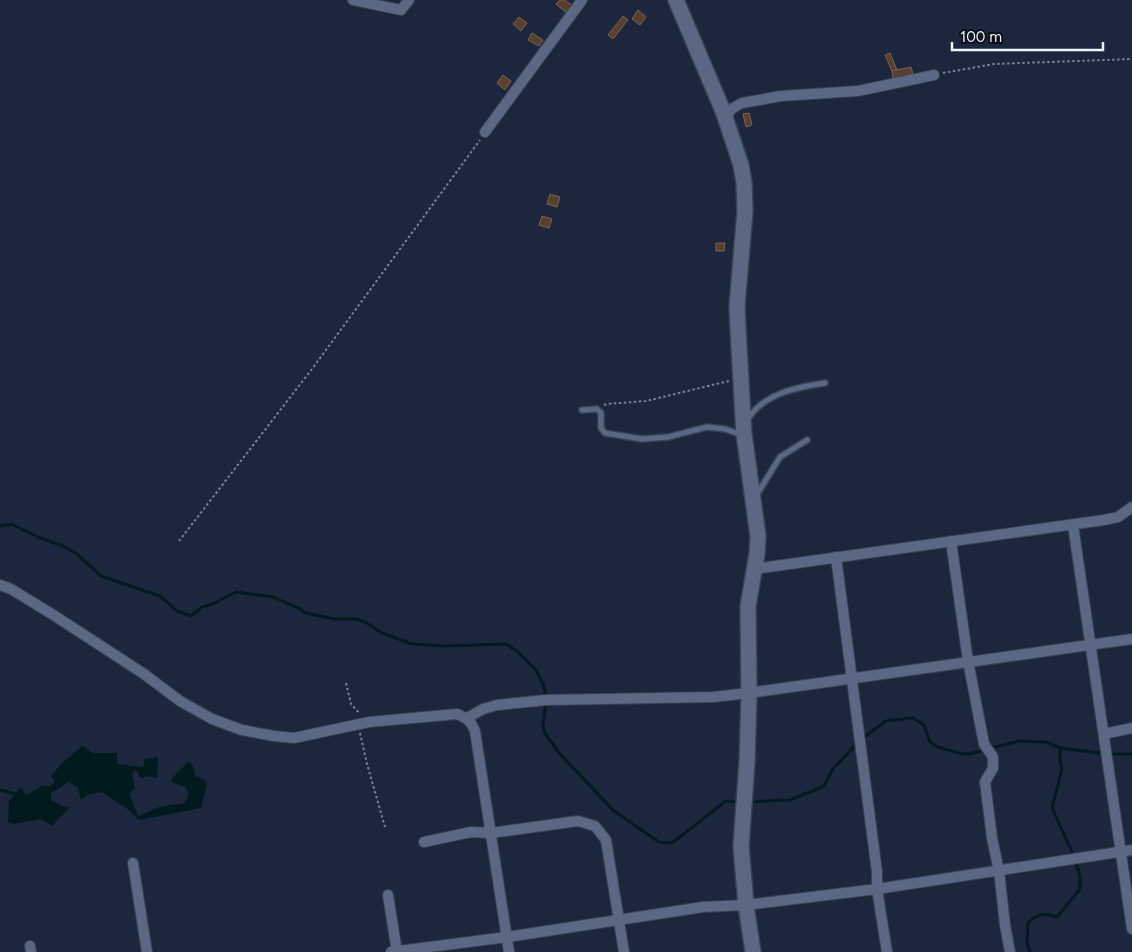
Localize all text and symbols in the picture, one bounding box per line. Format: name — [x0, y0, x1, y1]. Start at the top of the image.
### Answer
scale bar — [952, 20, 1103, 52]
text: 100 m — [960, 28, 1002, 46]

